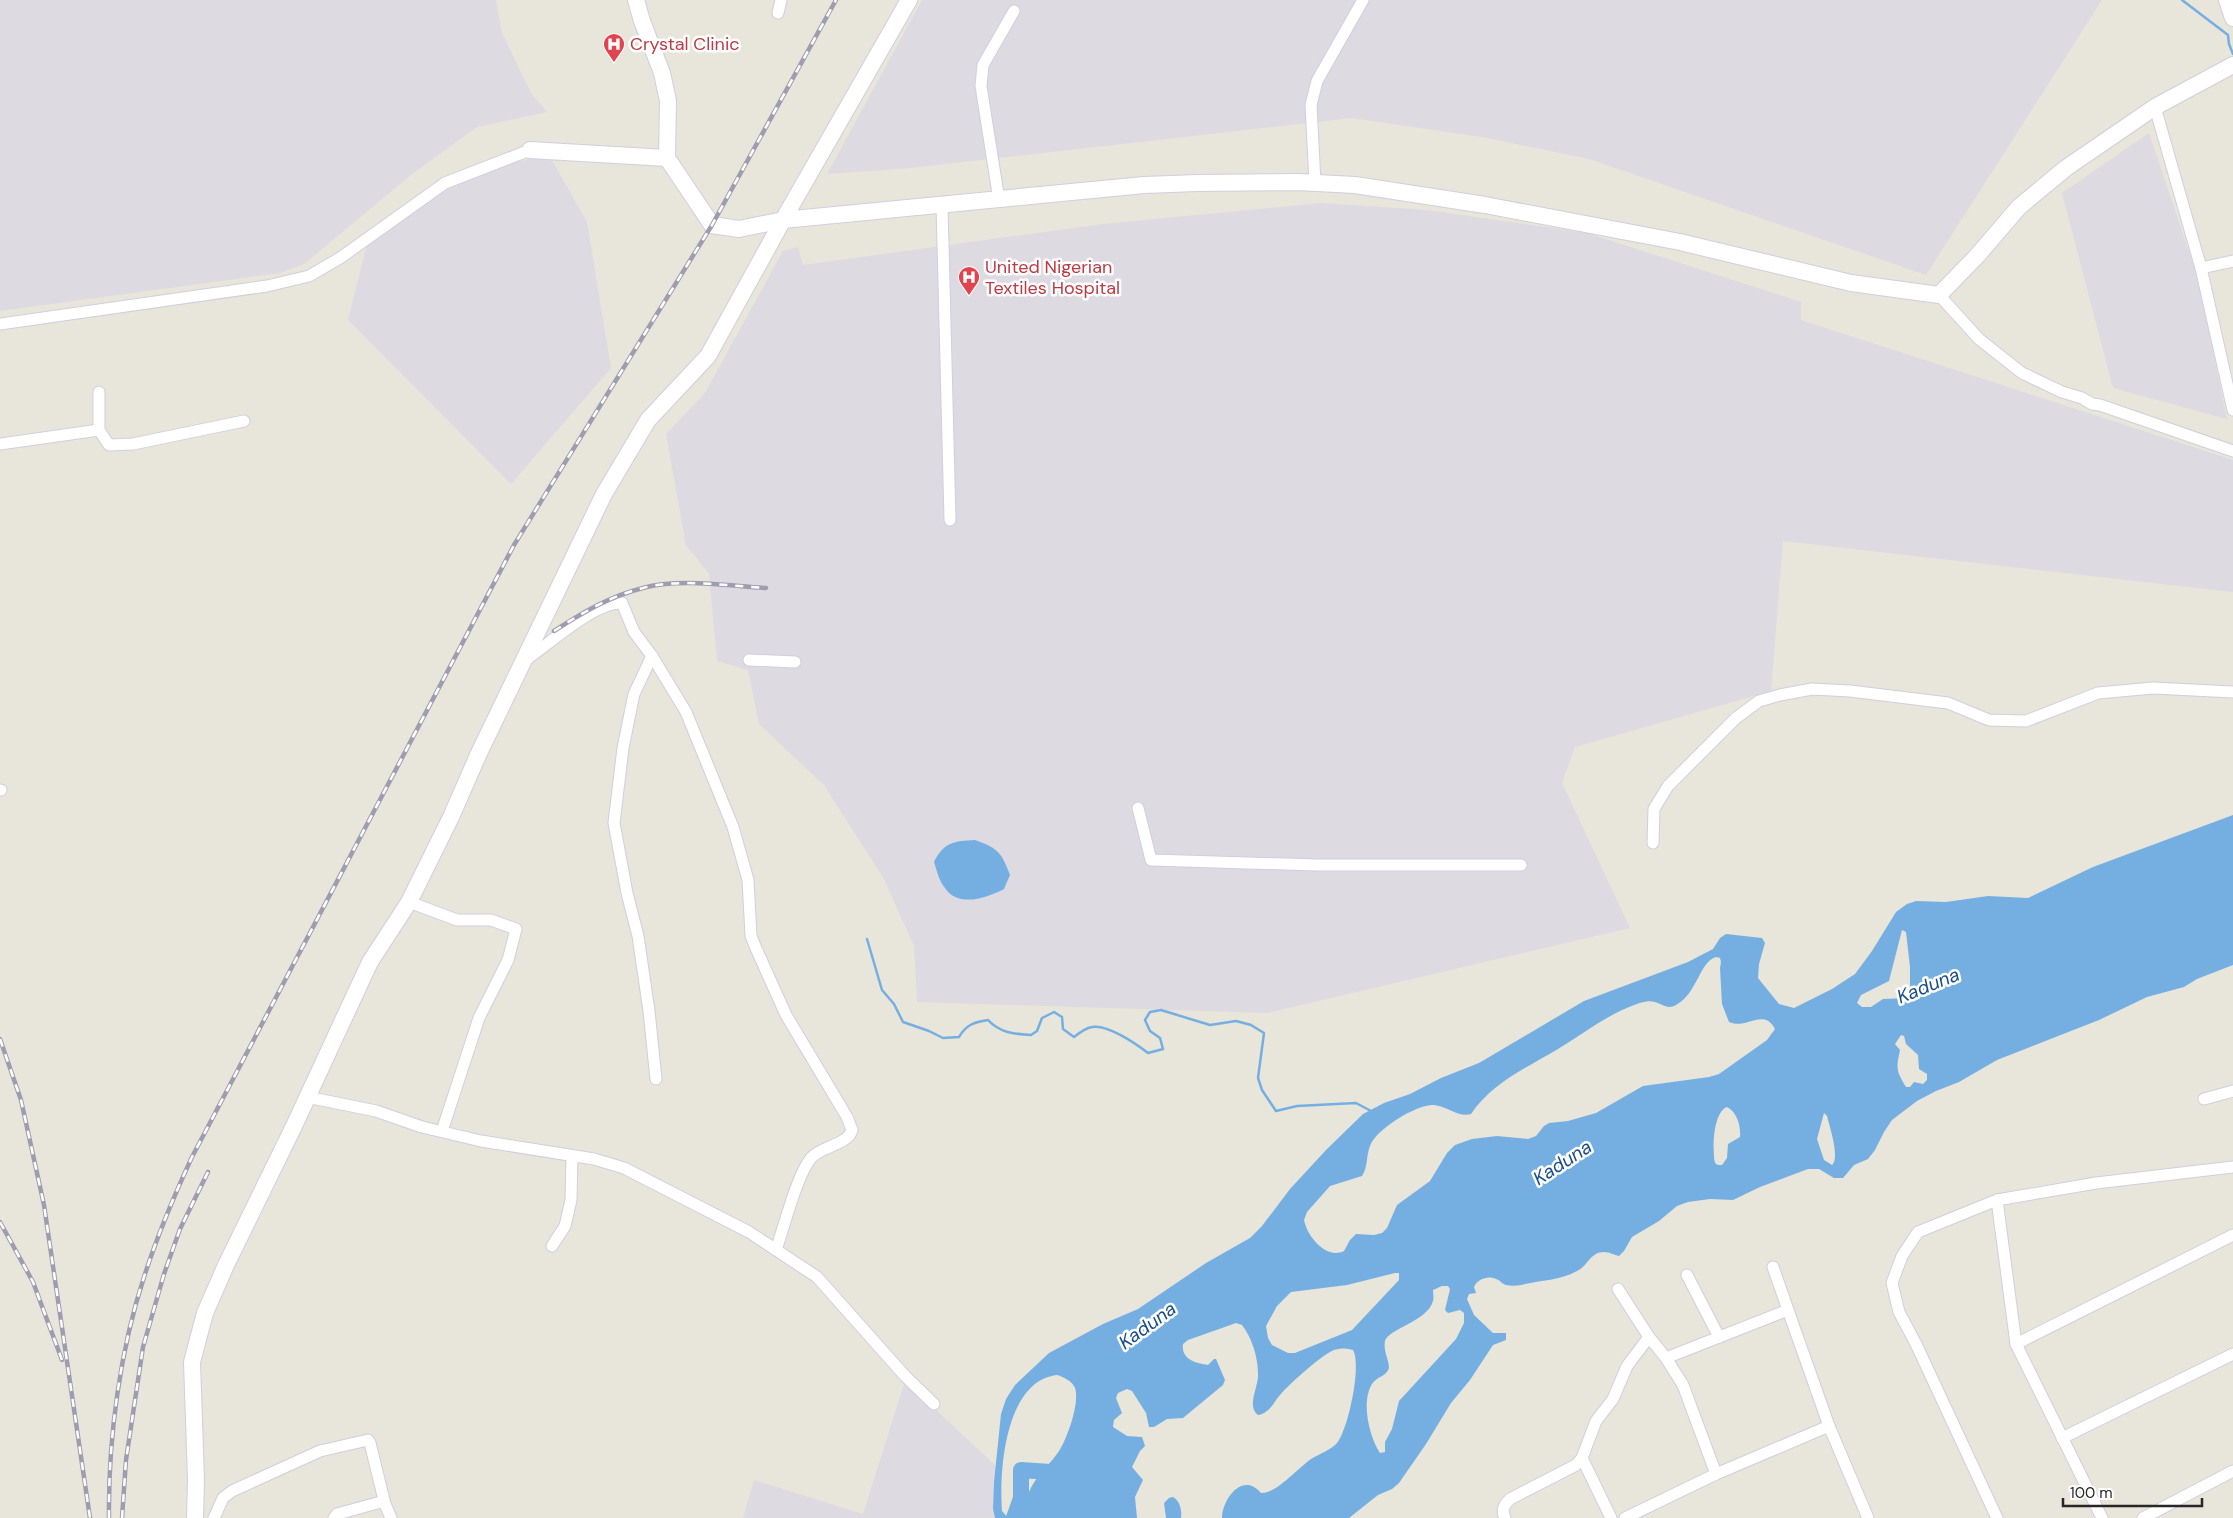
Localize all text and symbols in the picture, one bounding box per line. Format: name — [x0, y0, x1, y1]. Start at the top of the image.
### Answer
hospital icon: Crystal Clinic — [602, 32, 626, 63]
place label: Crystal Clinic — [630, 32, 740, 56]
place label: United Nigerian Textiles Hospital — [985, 255, 1120, 300]
hospital icon: United Nigerian Textiles Hospital — [957, 265, 981, 296]
water label: Kaduna — [1893, 962, 1963, 1009]
water label: Kaduna — [1528, 1134, 1597, 1191]
water label: Kaduna — [1113, 1296, 1181, 1355]
scale bar — [2063, 1476, 2202, 1508]
text: 100 m — [2070, 1483, 2113, 1503]

